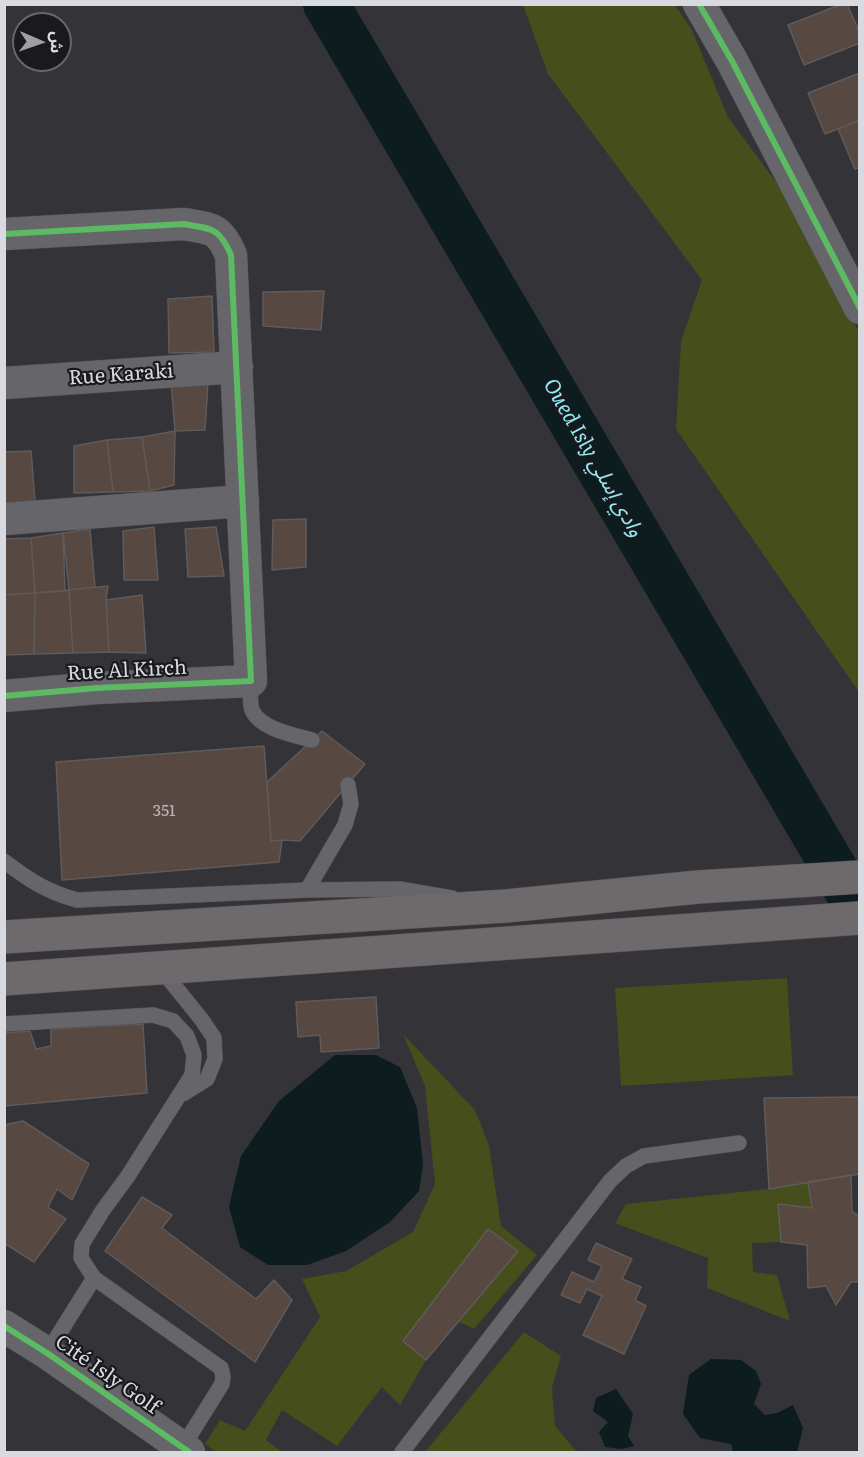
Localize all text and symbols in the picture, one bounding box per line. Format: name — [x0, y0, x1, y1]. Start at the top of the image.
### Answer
north arrow — [12, 12, 72, 72]
text: ش — [46, 31, 70, 54]
street label: Rue Karaki — [68, 359, 174, 391]
water label: Oued Isly وادي إسلي — [538, 374, 648, 542]
street label: Rue Al Kirch — [66, 656, 188, 686]
house number: 351 — [152, 801, 176, 821]
street label: Cité Isly Golf — [50, 1330, 164, 1420]

